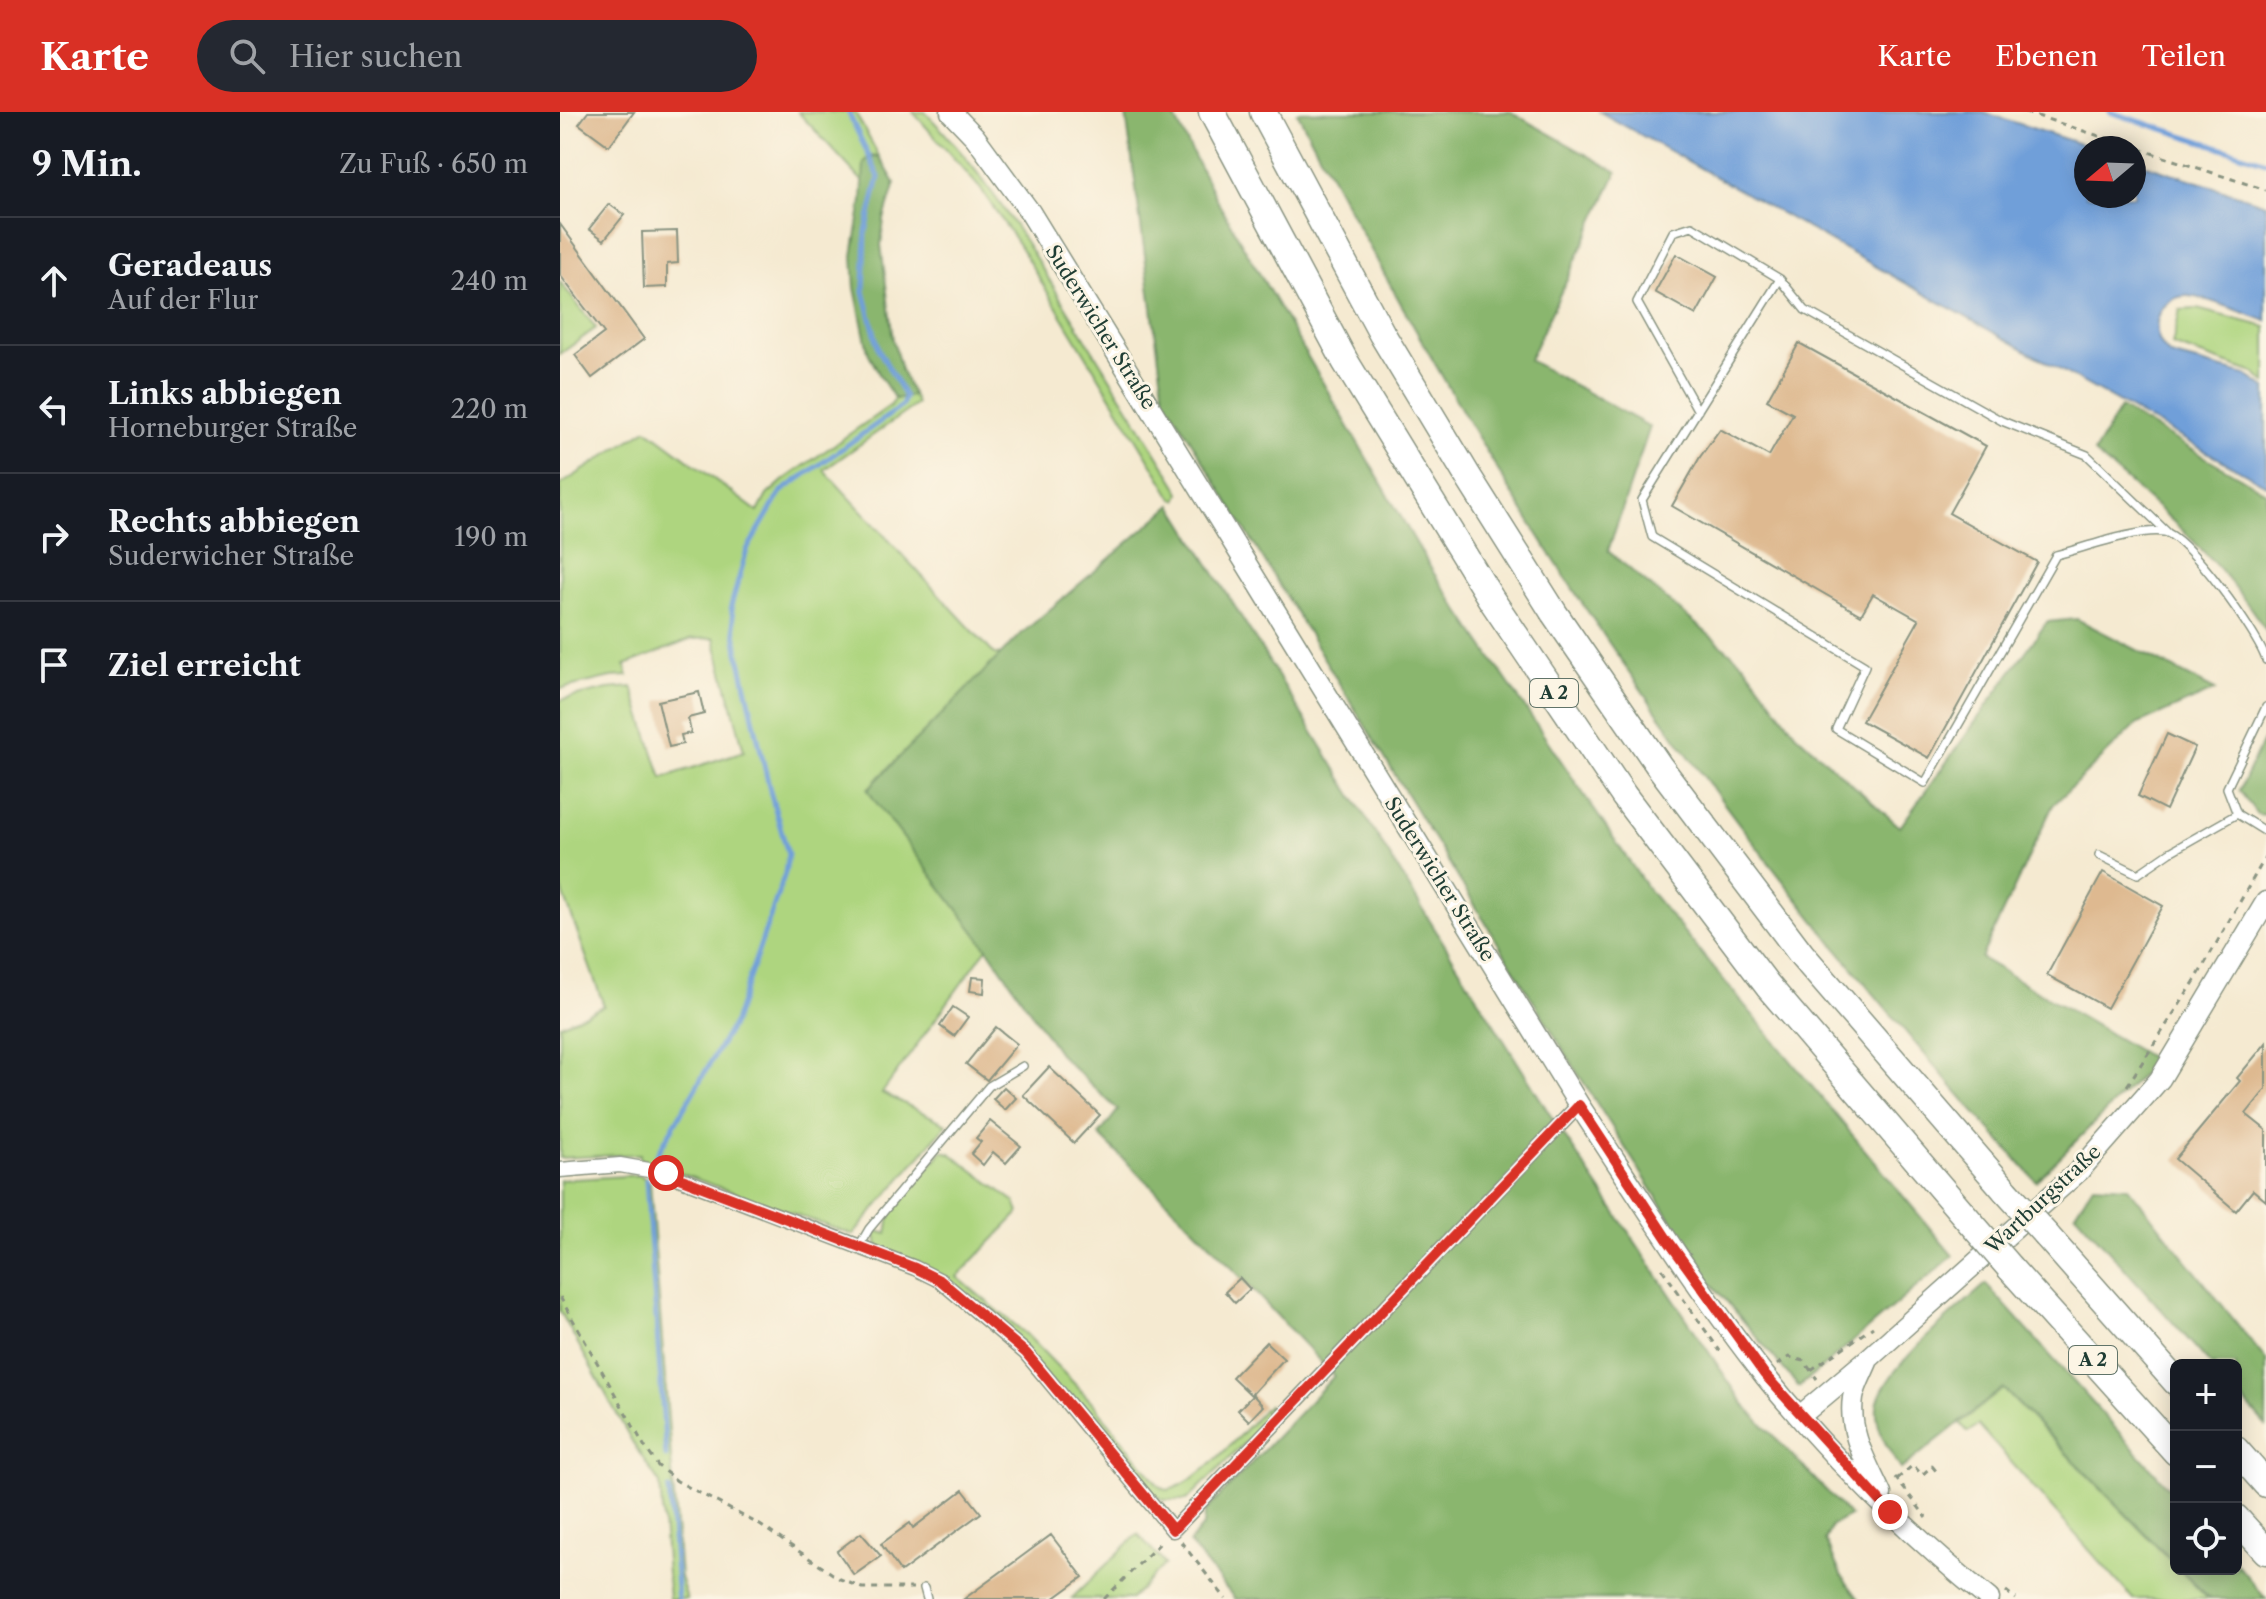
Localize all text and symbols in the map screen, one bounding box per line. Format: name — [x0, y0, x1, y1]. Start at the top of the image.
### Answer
search box — [197, 20, 757, 92]
text: Karte — [40, 33, 149, 80]
icon: search — [225, 34, 269, 78]
text: Hier suchen — [289, 38, 462, 75]
text: Karte — [1877, 39, 1951, 73]
text: Ebenen — [1995, 39, 2098, 73]
text: Teilen — [2142, 39, 2226, 73]
north arrow — [2074, 136, 2146, 208]
text: 9 Min. — [32, 143, 142, 185]
text: Zu Fuß · 650 m — [339, 148, 528, 180]
street label: Suderwicher Straße — [1041, 240, 1161, 414]
text: Geradeaus — [108, 247, 272, 284]
icon: ahead — [32, 259, 76, 303]
text: 240 m — [450, 265, 528, 297]
text: Auf der Flur — [108, 284, 258, 316]
text: Links abbiegen — [108, 375, 342, 412]
icon: left — [32, 387, 76, 431]
text: 220 m — [450, 393, 528, 425]
text: Horneburger Straße — [108, 412, 357, 444]
text: Rechts abbiegen — [108, 503, 360, 540]
icon: right — [32, 515, 76, 559]
text: 190 m — [454, 521, 528, 553]
text: Suderwicher Straße — [108, 540, 354, 572]
icon: arrive — [32, 643, 76, 687]
text: Ziel erreicht — [108, 647, 301, 684]
road number: A 2 — [1530, 679, 1578, 707]
street label: Suderwicher Straße — [1380, 792, 1500, 966]
street label: Wartburgstraße — [1980, 1139, 2106, 1259]
route start — [648, 1155, 684, 1191]
road number: A 2 — [2069, 1346, 2117, 1374]
map controls — [2170, 1359, 2242, 1575]
button: + — [2170, 1359, 2242, 1431]
button: − — [2170, 1431, 2242, 1503]
route end — [1872, 1494, 1908, 1530]
button: locate — [2170, 1503, 2242, 1575]

